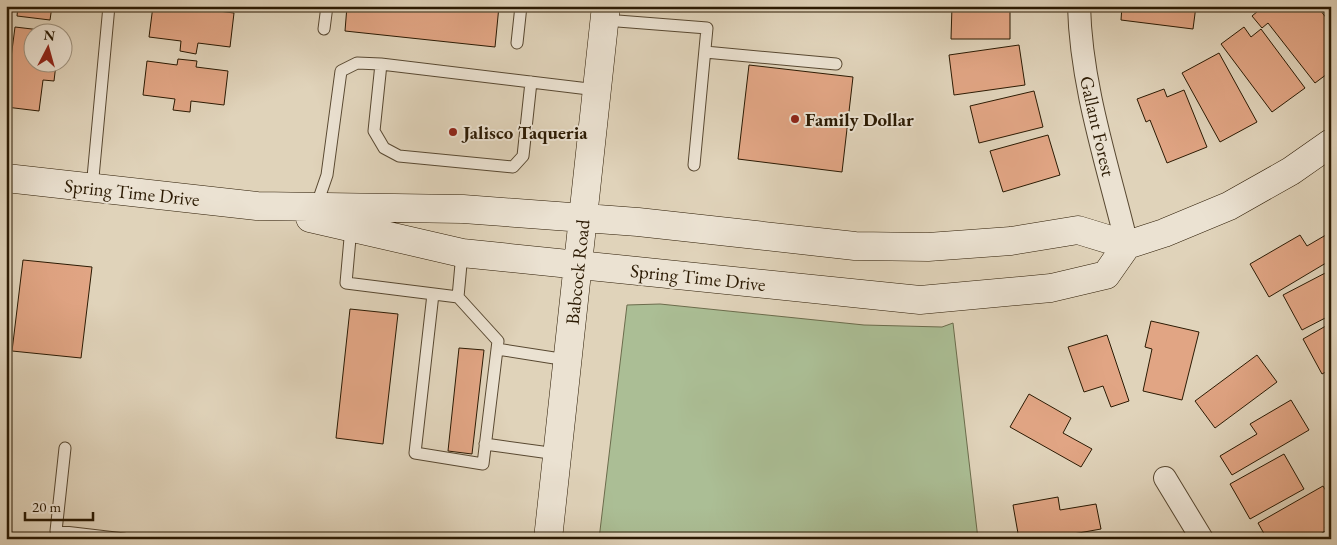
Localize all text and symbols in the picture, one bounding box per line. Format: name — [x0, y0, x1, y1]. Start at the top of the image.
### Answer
north arrow — [22, 22, 72, 72]
text: N — [43, 26, 57, 45]
street label: Gallant Forest — [1074, 73, 1121, 179]
place label: Family Dollar — [805, 107, 914, 132]
marker: Family Dollar — [789, 113, 801, 125]
place label: Jalisco Taqueria — [461, 120, 588, 145]
marker: Jalisco Taqueria — [447, 126, 459, 138]
street label: Spring Time Drive — [63, 173, 201, 212]
street label: Babcock Road — [560, 218, 595, 326]
street label: Spring Time Drive — [629, 258, 767, 297]
scale bar — [25, 490, 92, 522]
text: 20 m — [32, 497, 61, 516]

